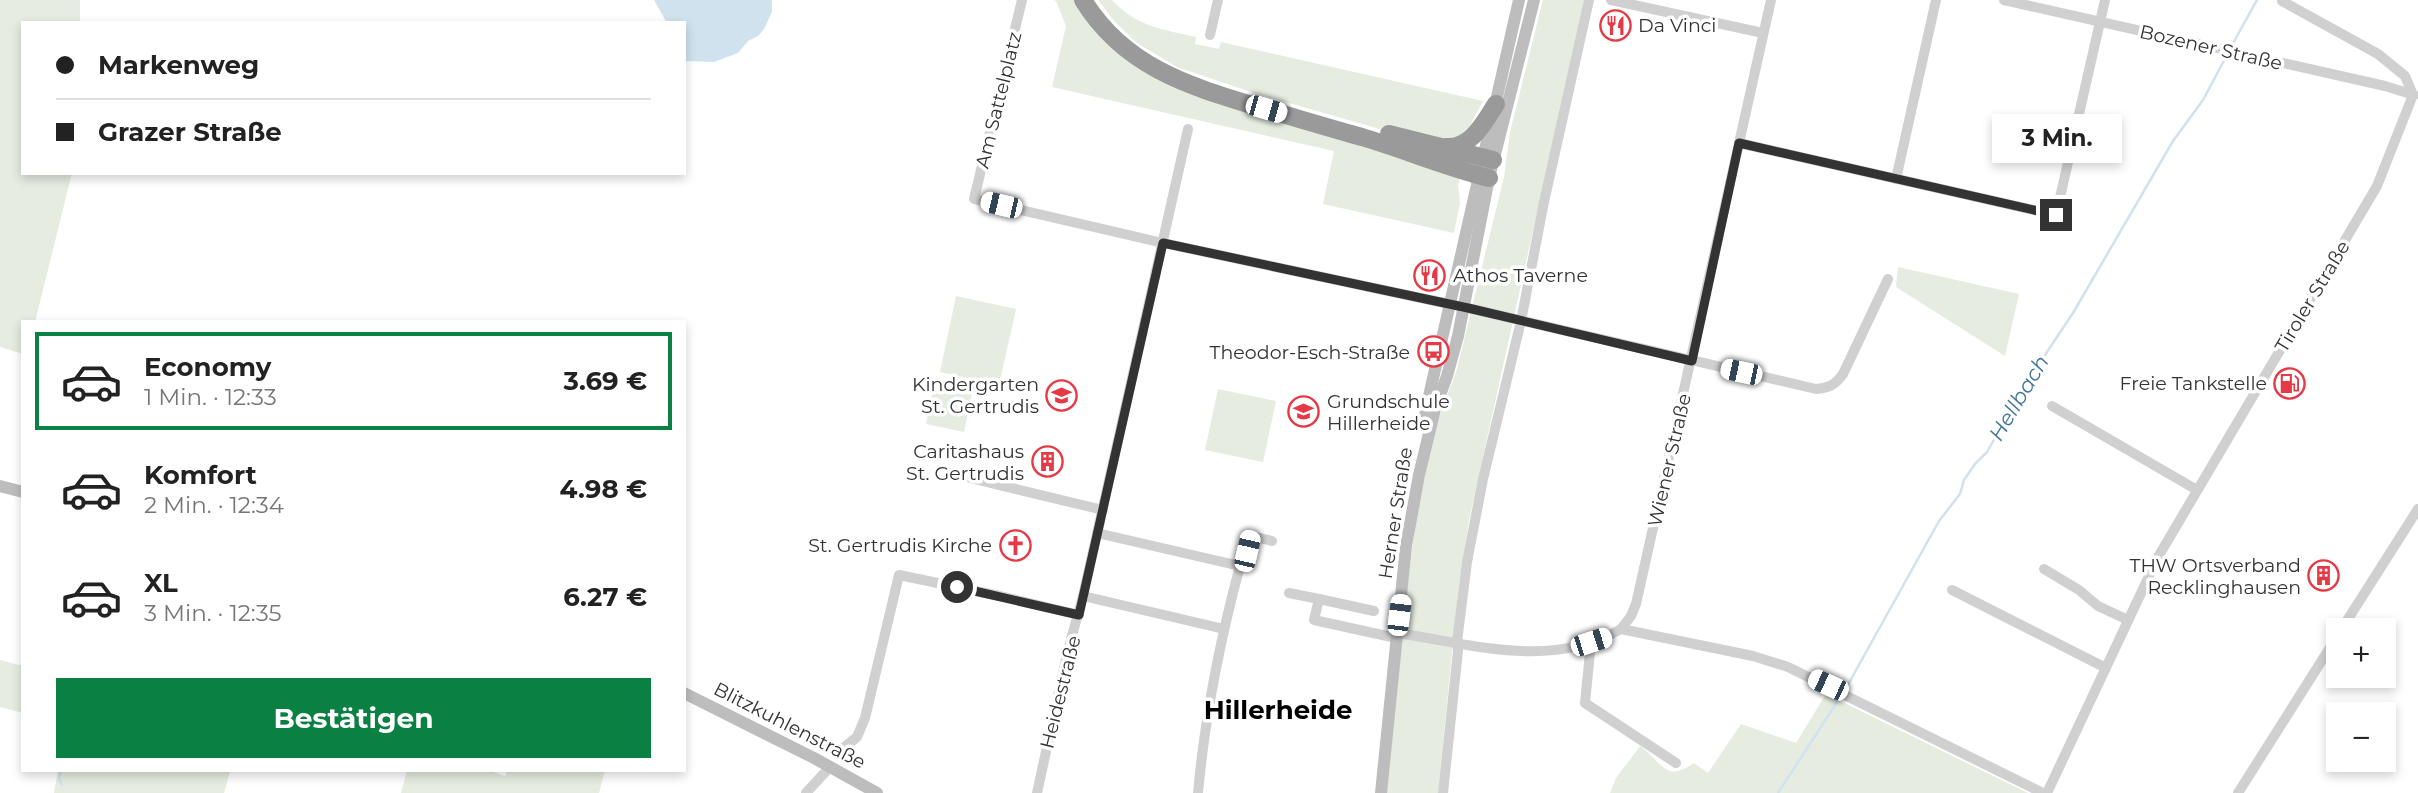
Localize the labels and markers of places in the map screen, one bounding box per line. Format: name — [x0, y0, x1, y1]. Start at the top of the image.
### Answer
restaurant icon: Da Vinci — [1598, 8, 1632, 42]
place label: Da Vinci — [1638, 14, 1716, 37]
restaurant icon: Athos Taverne — [1413, 258, 1447, 292]
place label: Athos Taverne — [1453, 264, 1588, 287]
bus stop icon: Theodor-Esch-Straße — [1416, 335, 1450, 369]
place label: Theodor-Esch-Straße — [1210, 341, 1410, 364]
fuel station icon: Freie Tankstelle — [2273, 366, 2307, 400]
place label: Freie Tankstelle — [2119, 372, 2267, 395]
place label: Kindergarten St. Gertrudis — [912, 373, 1039, 418]
school or university icon: Kindergarten St. Gertrudis — [1045, 378, 1079, 412]
place label: Grundschule Hillerheide — [1327, 390, 1450, 435]
school or university icon: Grundschule Hillerheide — [1287, 395, 1321, 429]
place label: Caritashaus St. Gertrudis — [906, 440, 1024, 485]
building icon: Caritashaus St. Gertrudis — [1030, 445, 1064, 479]
church icon: St. Gertrudis Kirche — [998, 528, 1032, 562]
place label: St. Gertrudis Kirche — [808, 534, 992, 557]
place label: THW Ortsverband Recklinghausen — [2129, 554, 2301, 599]
building icon: THW Ortsverband Recklinghausen — [2307, 559, 2341, 593]

